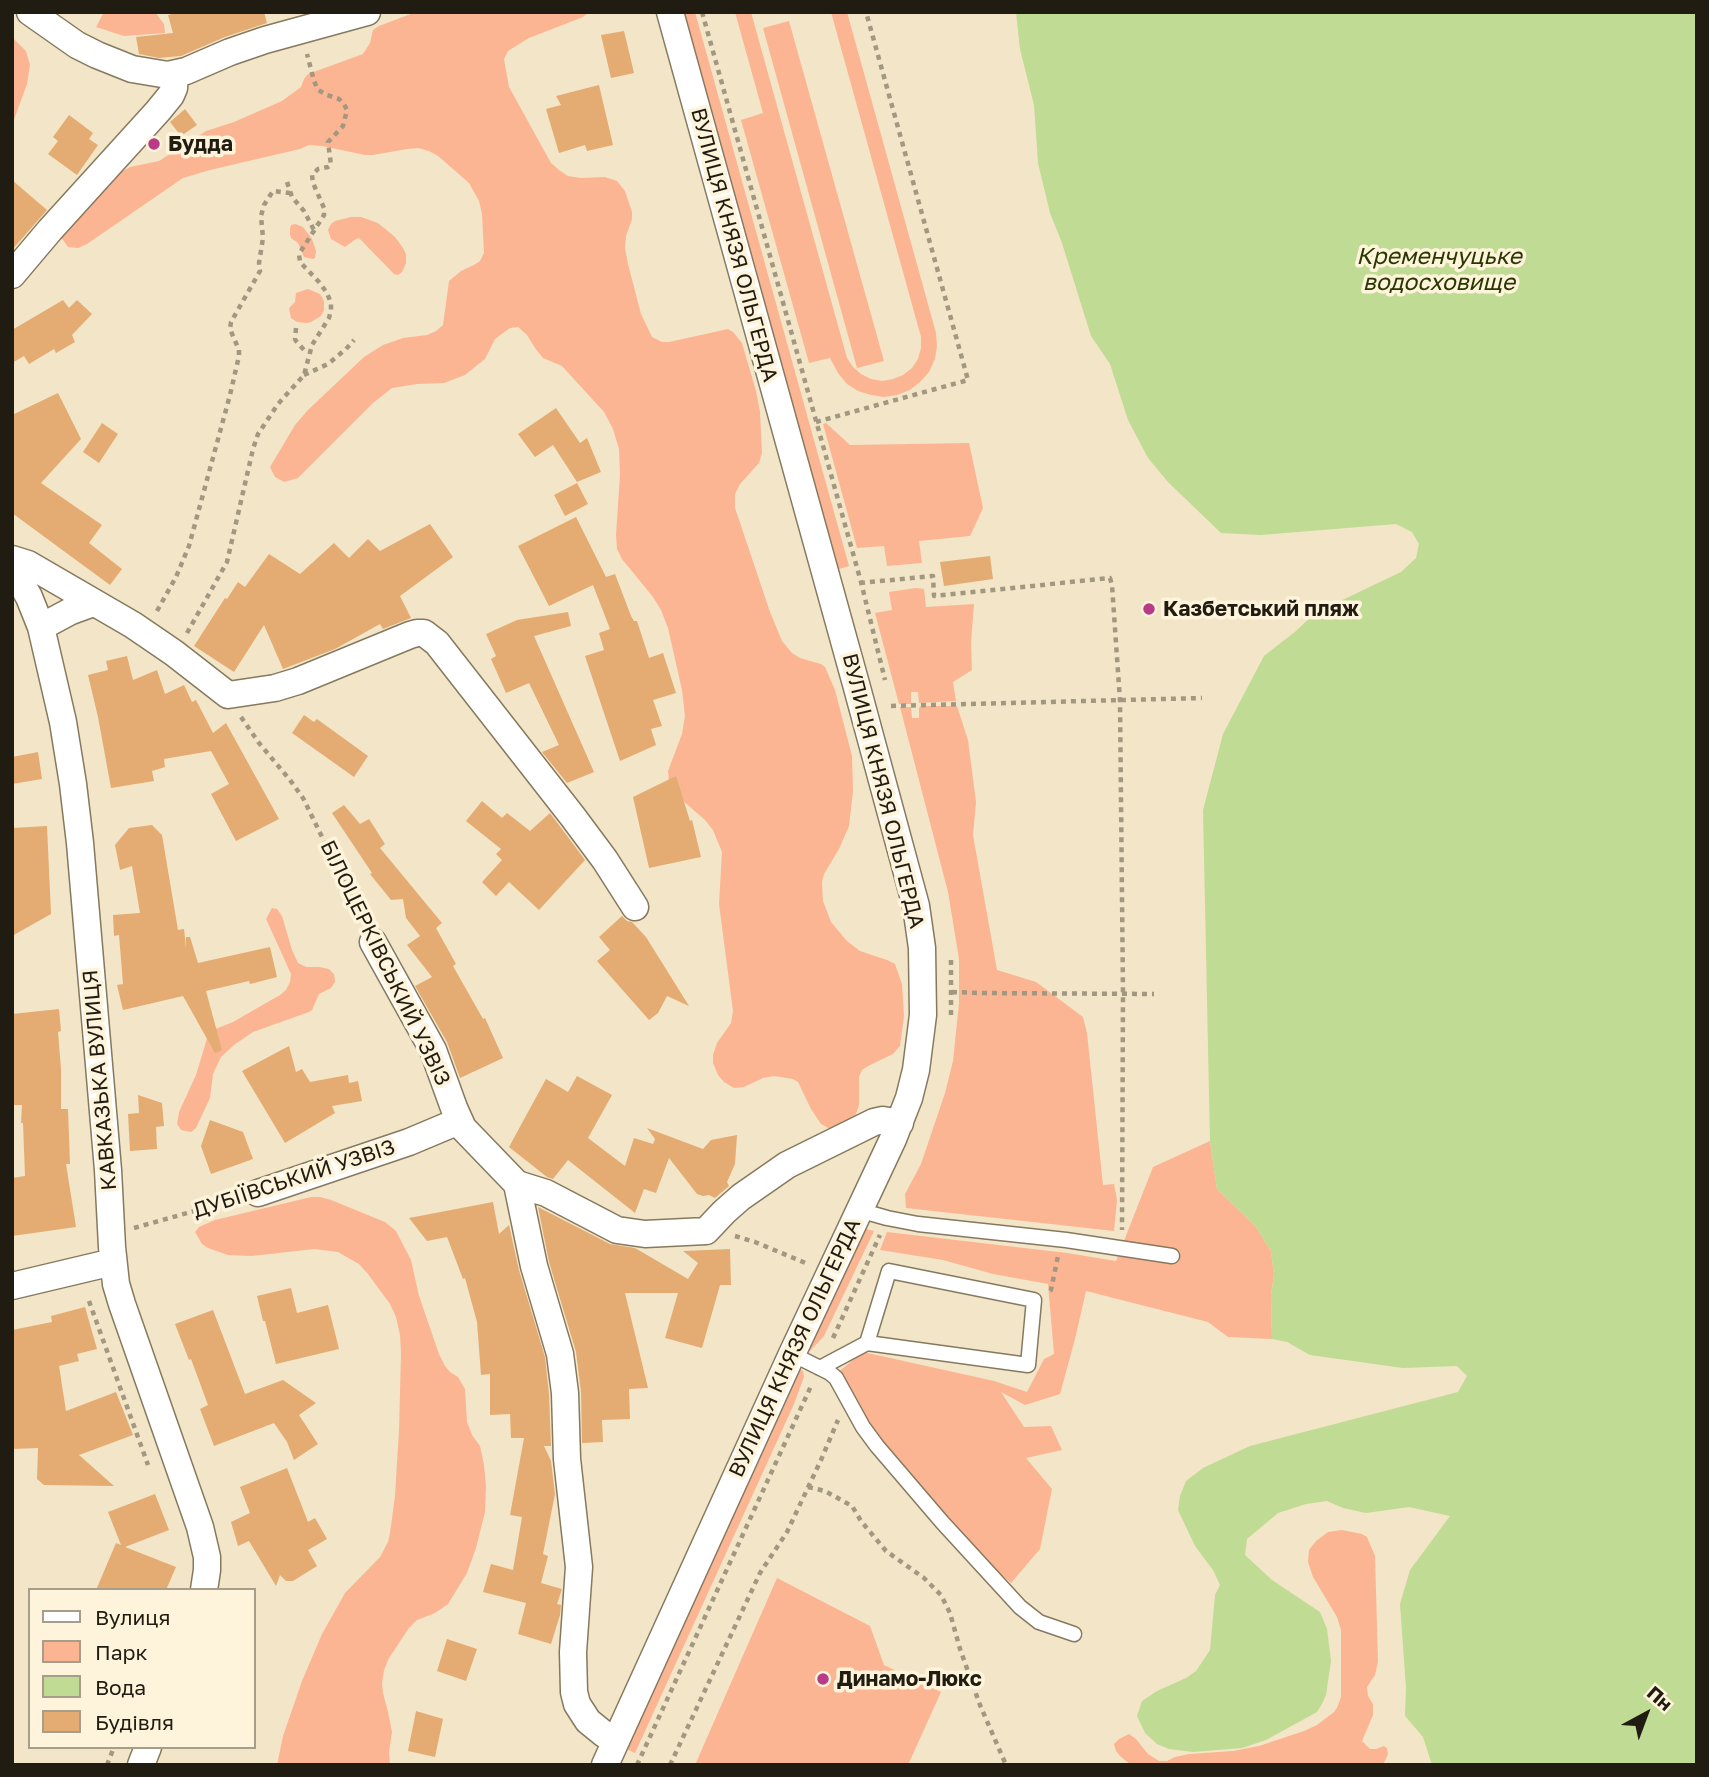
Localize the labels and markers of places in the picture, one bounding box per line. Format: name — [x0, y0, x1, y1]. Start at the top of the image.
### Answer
place label: Будда — [168, 131, 233, 157]
marker: Будда — [146, 136, 162, 152]
place label: Казбетський пляж — [1163, 596, 1359, 622]
marker: Казбетський пляж — [1141, 601, 1157, 617]
place label: Динамо-Люкс — [837, 1666, 982, 1692]
marker: Динамо-Люкс — [815, 1671, 831, 1687]

